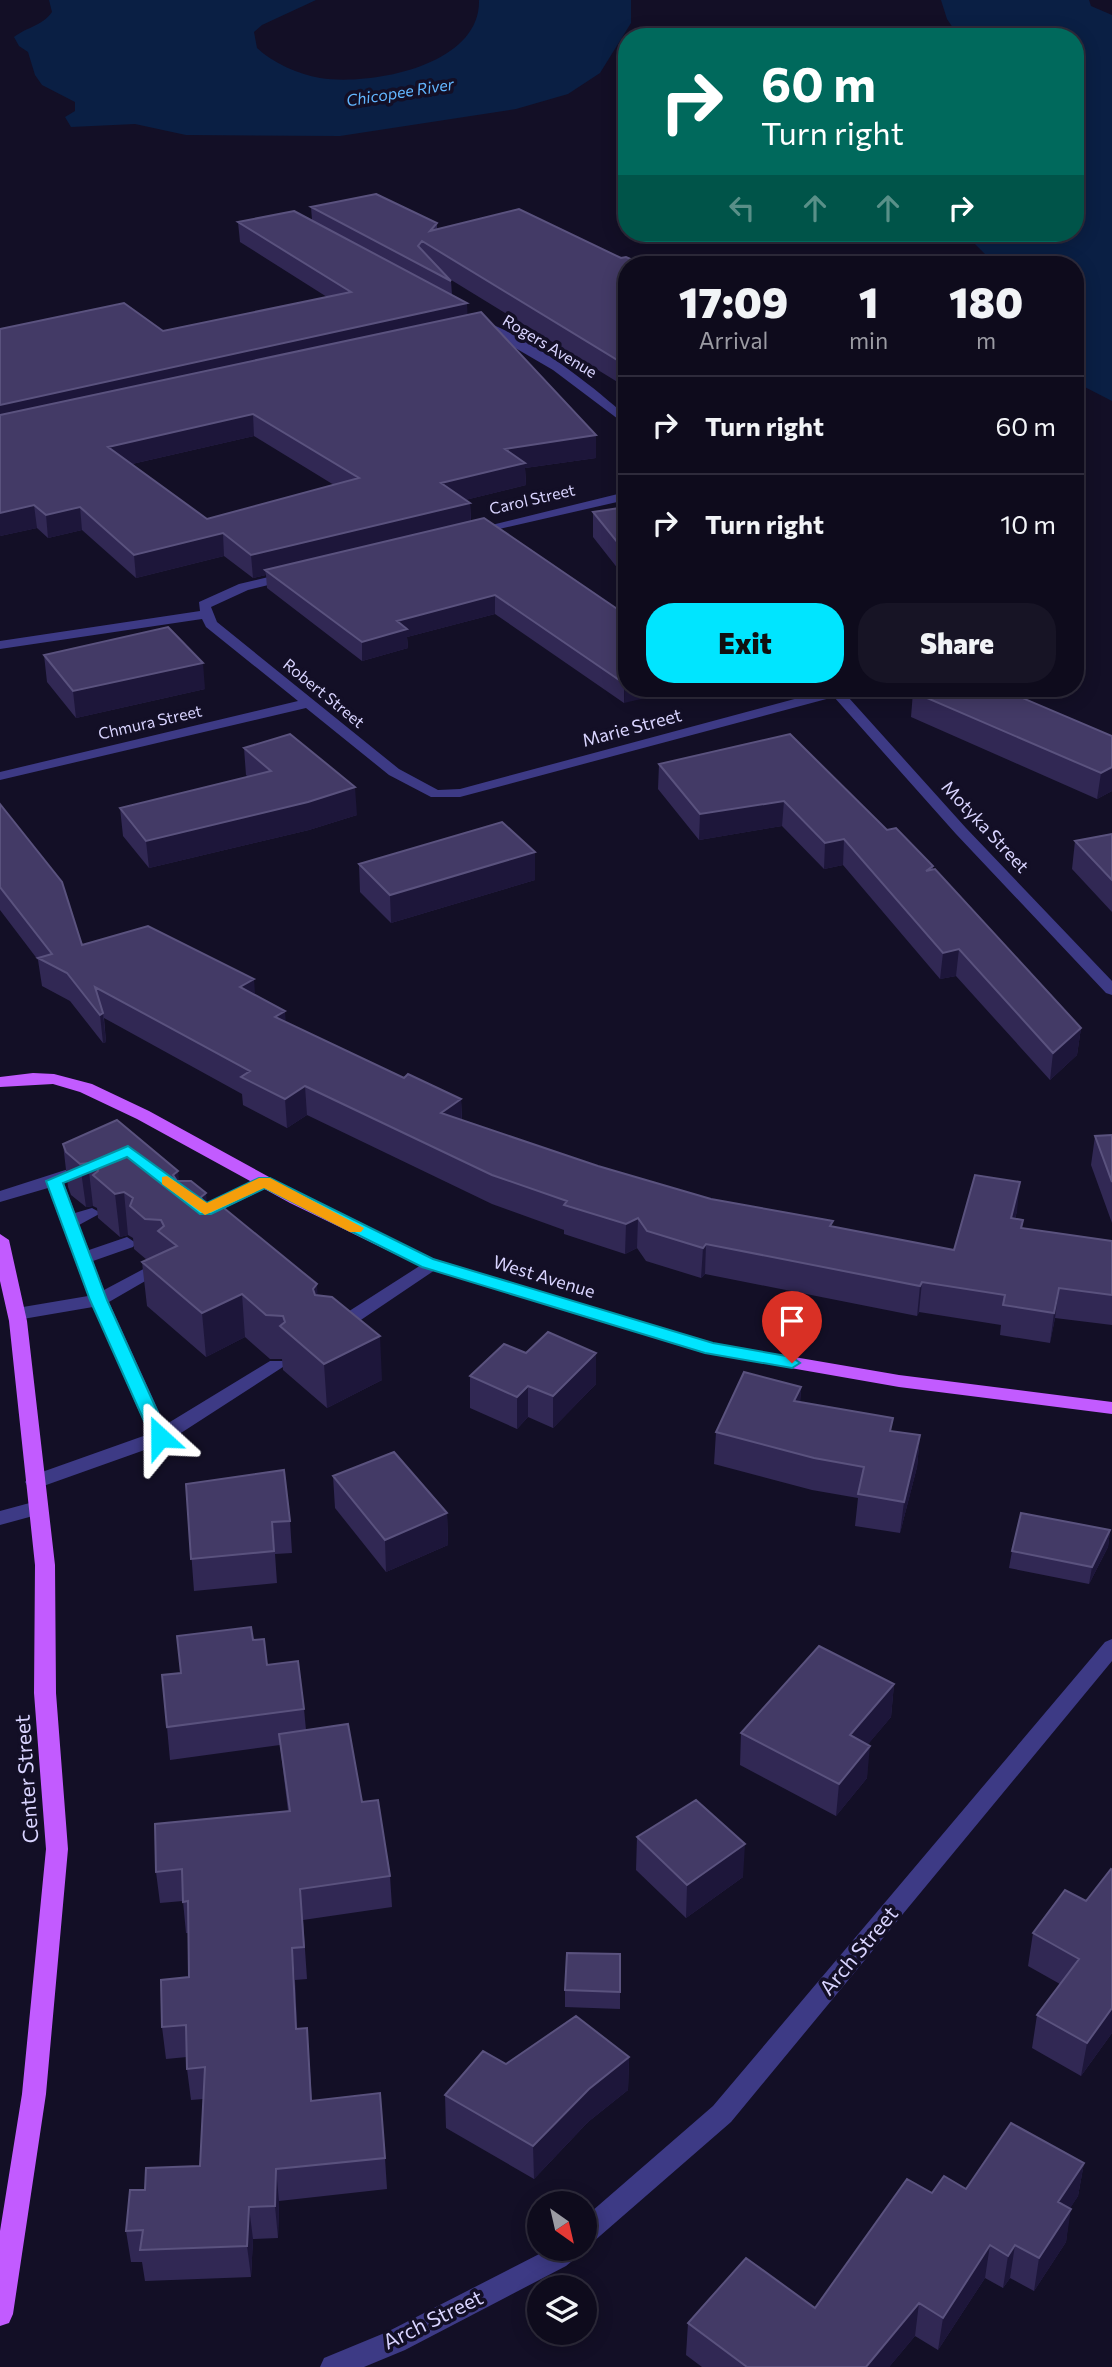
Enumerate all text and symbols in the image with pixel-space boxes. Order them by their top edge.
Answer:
text: 60 m [761,52,876,112]
icon: right [646,56,737,147]
water label: Chicopee River [345,74,456,109]
text: Turn right [761,112,904,152]
icon: left [723,189,761,227]
icon: ahead [796,189,834,227]
icon: ahead [869,189,907,227]
icon: right [942,189,980,227]
text: 17:09 [679,275,788,327]
text: 1 [859,275,878,327]
text: 180 [949,275,1023,327]
street label: Rogers Avenue [500,310,601,381]
text: Arrival [699,326,768,354]
text: min [849,326,888,354]
text: m [976,326,996,354]
icon: right [646,406,684,444]
text: Turn right [705,410,824,441]
text: 60 m [996,410,1056,441]
street label: Carol Street [487,479,577,518]
icon: right [646,504,684,542]
text: Turn right [705,508,824,539]
text: 10 m [1000,508,1056,539]
button: Exit [646,603,844,683]
button: Share [858,603,1056,683]
street label: Robert Street [280,654,369,731]
street label: Chmura Street [96,700,204,743]
street label: Marie Street [580,703,684,751]
street label: Motyka Street [937,776,1034,877]
street label: West Avenue [491,1250,598,1302]
pin [762,1291,822,1363]
icon: arrive [773,1302,811,1340]
position arrow [123,1400,197,1474]
street label: Center Street [9,1714,42,1844]
street label: Arch Street [813,1901,902,2000]
north arrow [527,2191,597,2261]
map controls [527,2191,597,2345]
button: layers [527,2275,597,2345]
street label: Arch Street [378,2284,486,2354]

